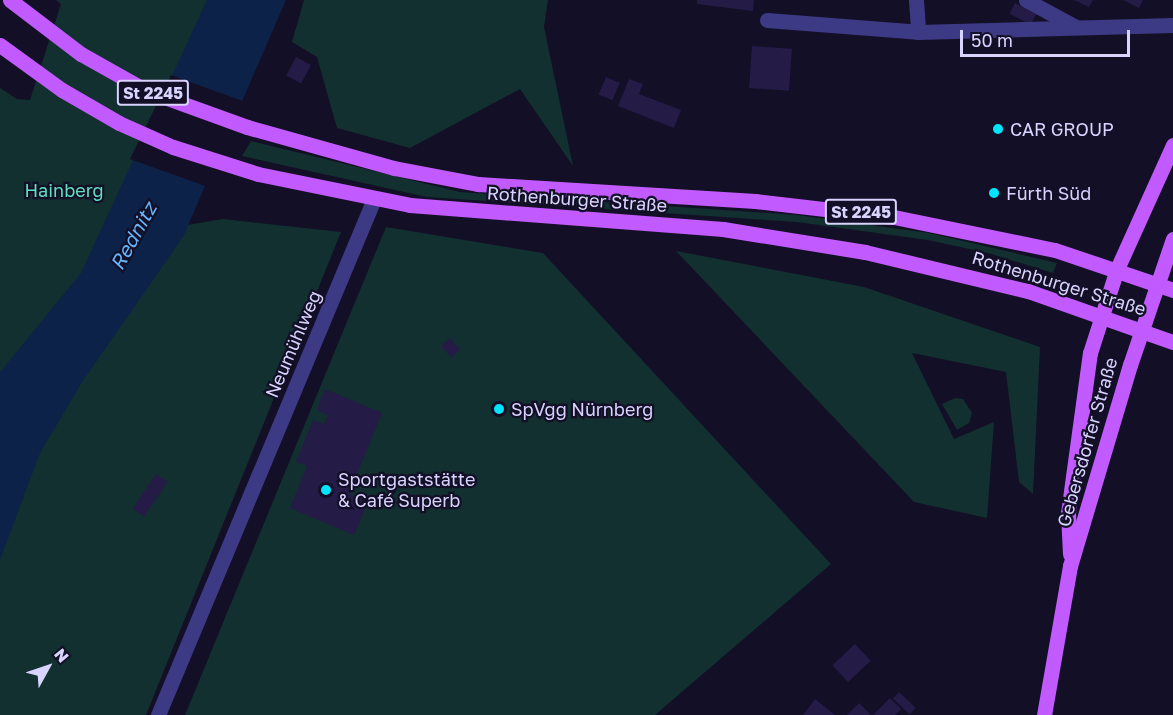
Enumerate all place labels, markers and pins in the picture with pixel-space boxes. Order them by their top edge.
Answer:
place label: CAR GROUP [1010,118,1114,140]
marker: CAR GROUP [991,122,1005,136]
place label: Fürth Süd [1006,182,1091,204]
marker: Fürth Süd [987,186,1001,200]
place label: SpVgg Nürnberg [511,398,653,420]
marker: SpVgg Nürnberg [492,402,506,416]
place label: Sportgaststätte & Café Superb [338,469,475,512]
marker: Sportgaststätte & Café Superb [319,483,333,497]

